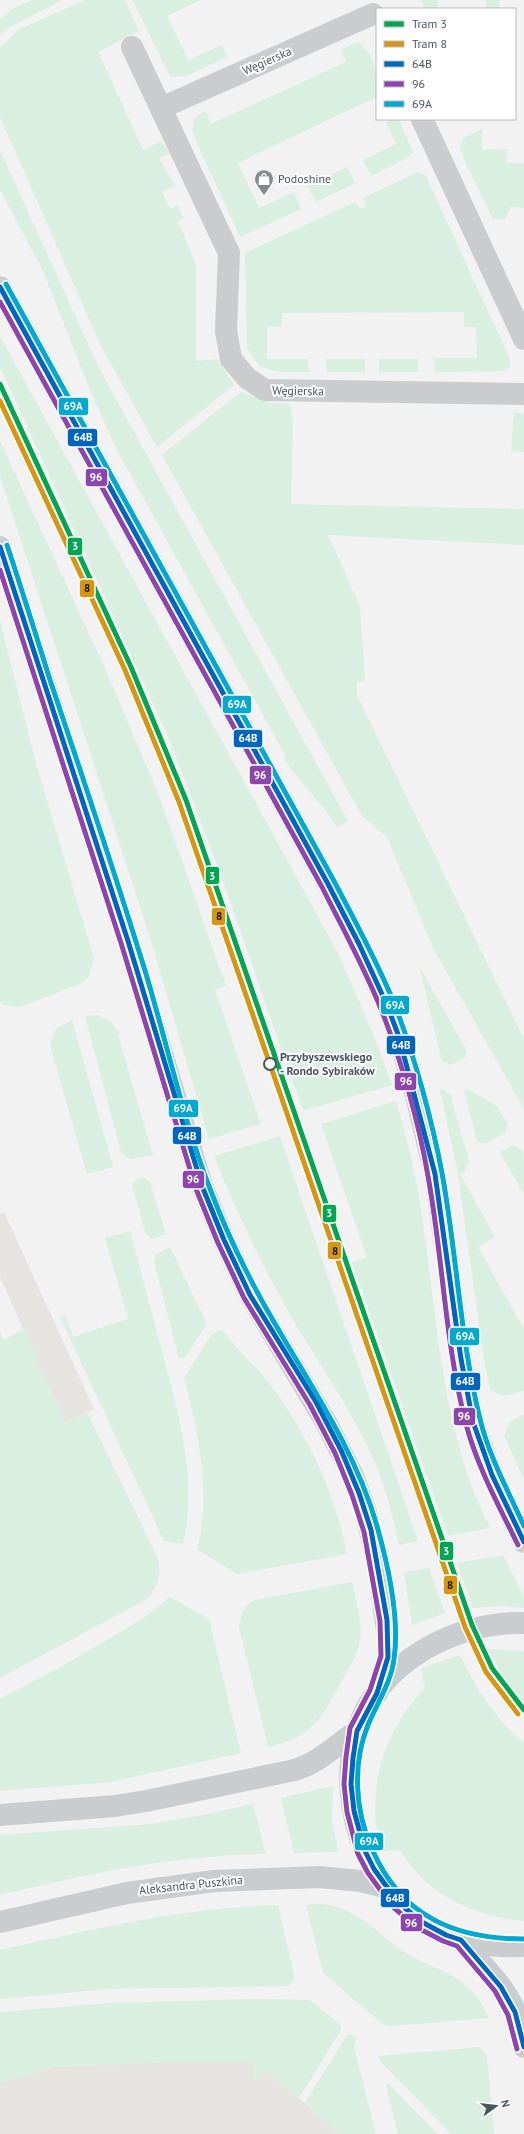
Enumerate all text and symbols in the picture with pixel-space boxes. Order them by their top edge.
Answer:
legend [376,8,516,120]
text: Tram 3 [412,16,447,31]
text: Tram 8 [412,36,447,51]
street label: Węgierska [240,43,294,78]
text: 64B [412,56,432,71]
text: 96 [412,76,425,91]
text: 69A [412,96,432,111]
shop icon: Podoshine [253,168,275,196]
place label: Podoshine [278,171,331,186]
street label: Węgierska [272,383,324,398]
line badge: 69A [58,397,89,416]
text: 69A [63,399,83,413]
line badge: 64B [67,428,98,447]
text: 64B [74,430,93,444]
line badge: 96 [85,468,108,487]
text: 96 [90,470,102,484]
line badge: 3 [67,537,83,556]
text: 3 [72,539,78,553]
line badge: 8 [79,579,95,598]
text: 8 [84,581,90,595]
line badge: 69A [222,695,252,714]
text: 69A [227,697,247,711]
line badge: 64B [233,729,263,748]
text: 64B [239,731,258,745]
line badge: 96 [249,765,272,785]
text: 96 [254,768,266,782]
line badge: 3 [205,866,220,885]
text: 3 [209,869,215,883]
line badge: 8 [211,907,226,926]
text: 8 [216,909,222,923]
line badge: 69A [380,995,410,1015]
text: 69A [385,998,405,1012]
line badge: 64B [386,1035,416,1055]
text: 64B [392,1038,411,1052]
place label: Przybyszewskiego - Rondo Sybiraków [280,1049,375,1078]
marker: Przybyszewskiego - Rondo Sybiraków [263,1057,277,1071]
line badge: 96 [394,1072,417,1091]
text: 96 [400,1074,412,1088]
line badge: 69A [168,1099,199,1118]
text: 69A [173,1101,193,1115]
line badge: 64B [172,1126,202,1145]
text: 64B [178,1129,197,1143]
line badge: 96 [182,1170,205,1189]
text: 96 [187,1172,199,1186]
line badge: 3 [322,1204,337,1223]
text: 3 [326,1206,332,1220]
line badge: 8 [327,1241,342,1260]
text: 8 [332,1244,338,1258]
line badge: 69A [449,1327,480,1346]
text: 69A [455,1329,475,1343]
line badge: 64B [450,1372,481,1391]
text: 64B [456,1374,475,1388]
line badge: 96 [453,1407,476,1426]
text: 96 [458,1409,470,1423]
line badge: 3 [439,1541,454,1561]
text: 3 [443,1544,449,1558]
line badge: 8 [443,1575,458,1595]
text: 8 [447,1578,453,1592]
line badge: 69A [354,1832,384,1851]
text: 69A [359,1834,379,1848]
street label: Aleksandra Puszkina [138,1872,244,1897]
line badge: 64B [380,1888,410,1908]
text: 64B [386,1891,405,1905]
line badge: 96 [400,1913,423,1932]
text: 96 [405,1916,417,1930]
north arrow [476,2086,516,2126]
text: N [498,2098,513,2109]

